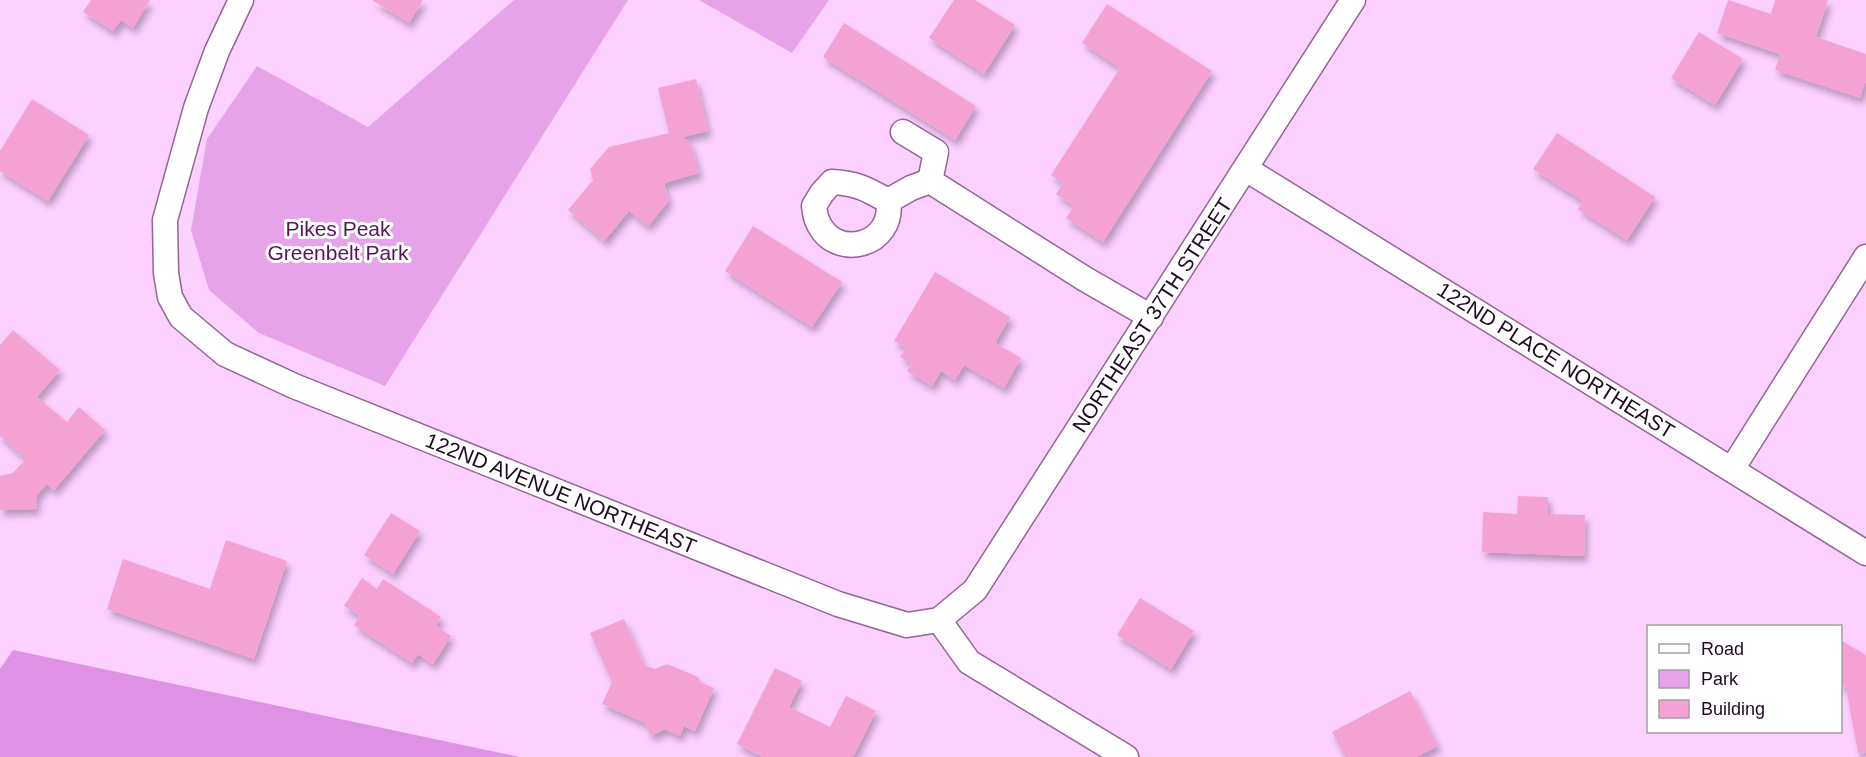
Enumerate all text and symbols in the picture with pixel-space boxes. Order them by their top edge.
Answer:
street label: NORTHEAST 37TH STREET [1068,193,1237,436]
park label: Pikes Peak Greenbelt Park [267,217,409,264]
street label: 122ND PLACE NORTHEAST [1433,277,1679,443]
street label: 122ND AVENUE NORTHEAST [422,428,700,558]
legend [1647,625,1842,733]
text: Road [1701,639,1744,659]
text: Park [1701,669,1739,689]
text: Building [1701,699,1765,719]

